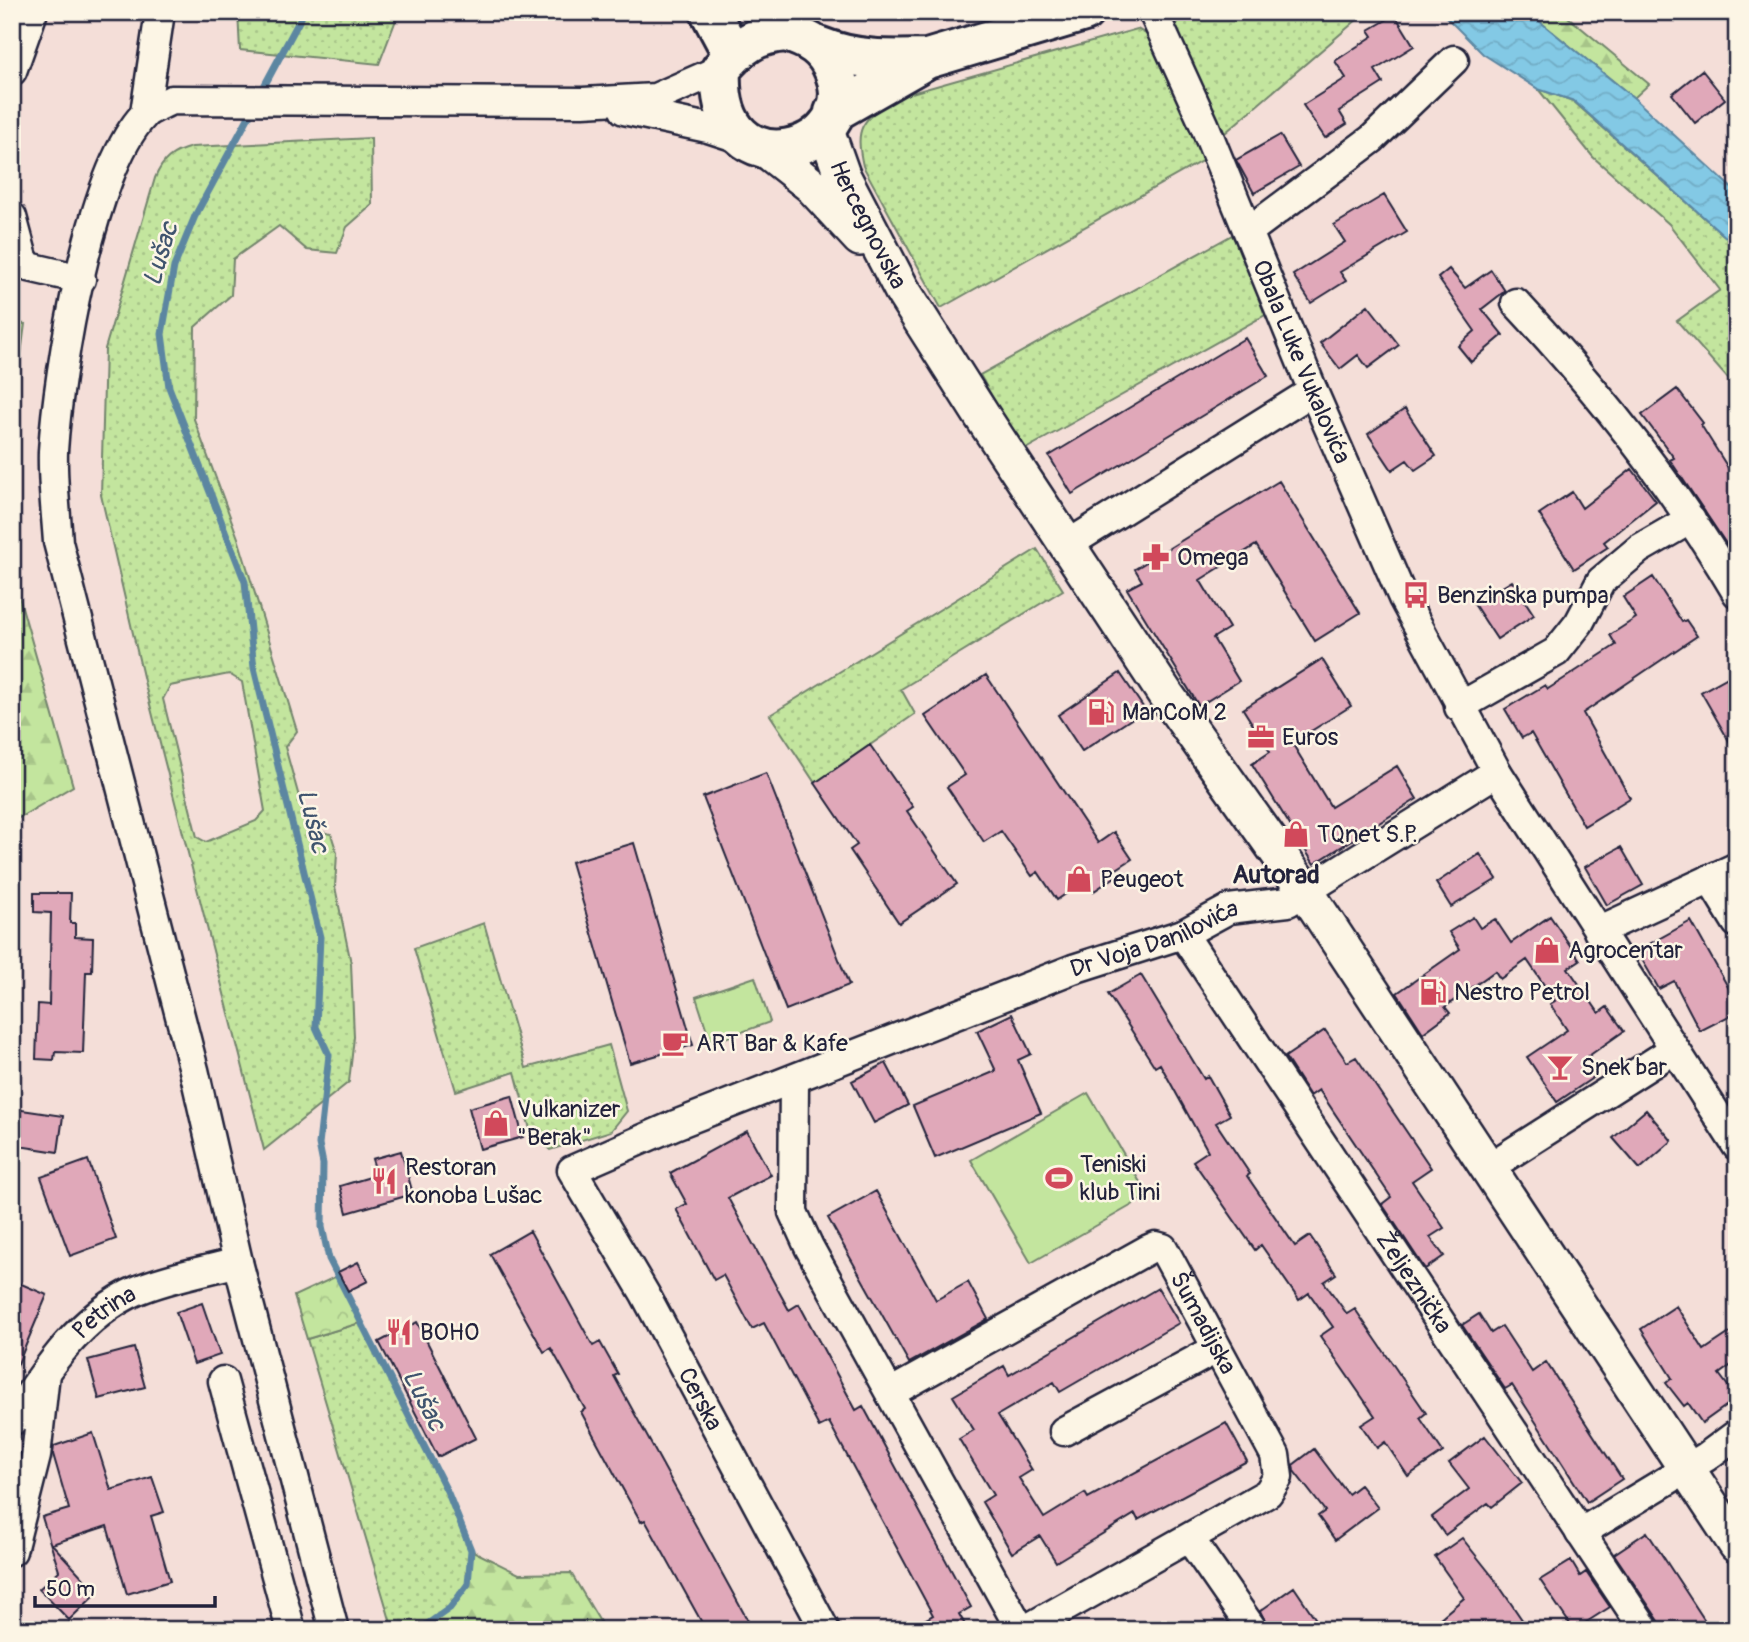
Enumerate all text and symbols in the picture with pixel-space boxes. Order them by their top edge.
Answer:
street label: Hercegnovska [824,157,913,294]
water label: Lušac [136,217,186,290]
street label: Obala Luke Vukalovića [1246,255,1357,468]
pharmacy icon: Omega [1141,542,1171,572]
place label: Omega [1177,543,1249,572]
bus stop icon: Benzinska pumpa [1401,580,1431,610]
place label: Benzinska pumpa [1437,581,1609,610]
fuel station icon: ManCoM 2 [1086,697,1116,727]
place label: ManCoM 2 [1122,698,1227,727]
office icon: Euros [1246,722,1276,752]
place label: Euros [1282,723,1339,752]
water label: Lušac [290,786,337,858]
shop icon: TQnet S.P. [1281,819,1311,849]
place label: TQnet S.P. [1317,820,1418,849]
district label: Autorad [1232,859,1320,891]
shop icon: Peugeot [1064,864,1094,894]
place label: Peugeot [1100,865,1184,894]
street label: Dr Voja Danilovića [1066,894,1239,984]
shop icon: Agrocentar [1532,935,1562,965]
place label: Agrocentar [1568,936,1683,965]
fuel station icon: Nestro Petrol [1418,977,1448,1007]
place label: Nestro Petrol [1454,978,1590,1007]
cafe icon: ART Bar & Кafe [660,1028,690,1058]
place label: ART Bar & Кafe [696,1029,848,1058]
bar icon: Snek bar [1545,1052,1575,1082]
place label: Snek bar [1581,1053,1668,1082]
place label: Vulkanizer "Berak" [517,1095,621,1152]
shop icon: Vulkanizer "Berak" [481,1108,511,1138]
place label: Teniski klub Tini [1080,1150,1160,1207]
place label: Restoran konoba Lušac [405,1153,542,1210]
sports icon: Teniski klub Tini [1044,1163,1074,1193]
restaurant icon: Restoran konoba Lušac [369,1166,399,1196]
street label: Željeznička [1370,1226,1458,1339]
street label: Šumadijska [1164,1266,1243,1379]
street label: Petrina [66,1279,140,1345]
restaurant icon: BOHO [384,1317,414,1347]
place label: BOHO [420,1318,479,1347]
street label: Cerska [671,1363,729,1435]
water label: Lušac [395,1364,454,1438]
scale bar [35,1565,215,1609]
text: 50 m [46,1576,95,1603]

